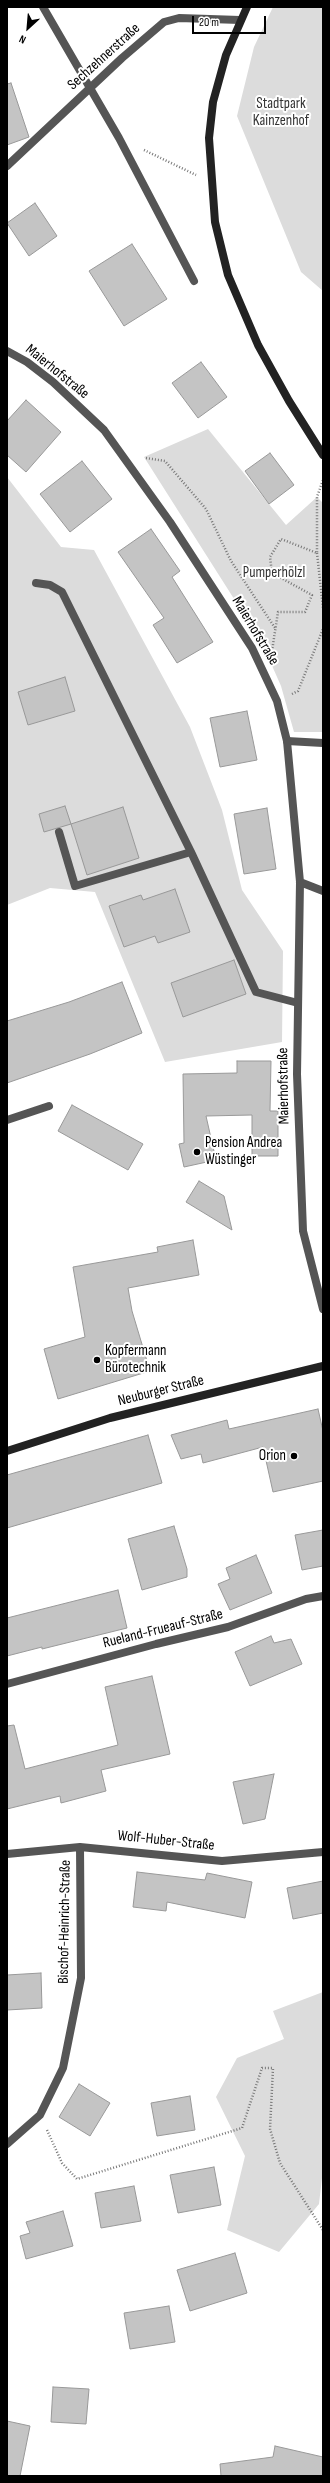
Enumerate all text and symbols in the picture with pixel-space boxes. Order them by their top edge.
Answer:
north arrow [8,8,48,48]
scale bar [194,8,268,34]
text: 20 m [199,15,219,30]
street label: Sechzehnerstraße [64,20,144,94]
text: N [17,32,28,46]
park label: Stadtpark Kainzenhof [253,95,309,130]
street label: Maierhofstraße [21,341,93,403]
park label: Pumperhölzl [243,564,305,582]
street label: Maierhofstraße [227,593,283,669]
street label: Maierhofstraße [274,1047,294,1125]
place label: Pension Andrea Wüstinger [205,1134,282,1169]
marker: Pension Andrea Wüstinger [192,1147,202,1157]
place label: Kopfermann Bürotechnik [105,1342,166,1377]
marker: Kopfermann Bürotechnik [92,1355,102,1365]
street label: Neuburger Straße [116,1372,206,1410]
place label: Orion [259,1447,286,1465]
marker: Orion [289,1451,299,1461]
street label: Rueland-Frueauf-Straße [101,1605,225,1653]
street label: Wolf-Huber-Straße [117,1827,215,1855]
street label: Bischof-Heinrich-Straße [55,1860,75,1984]

